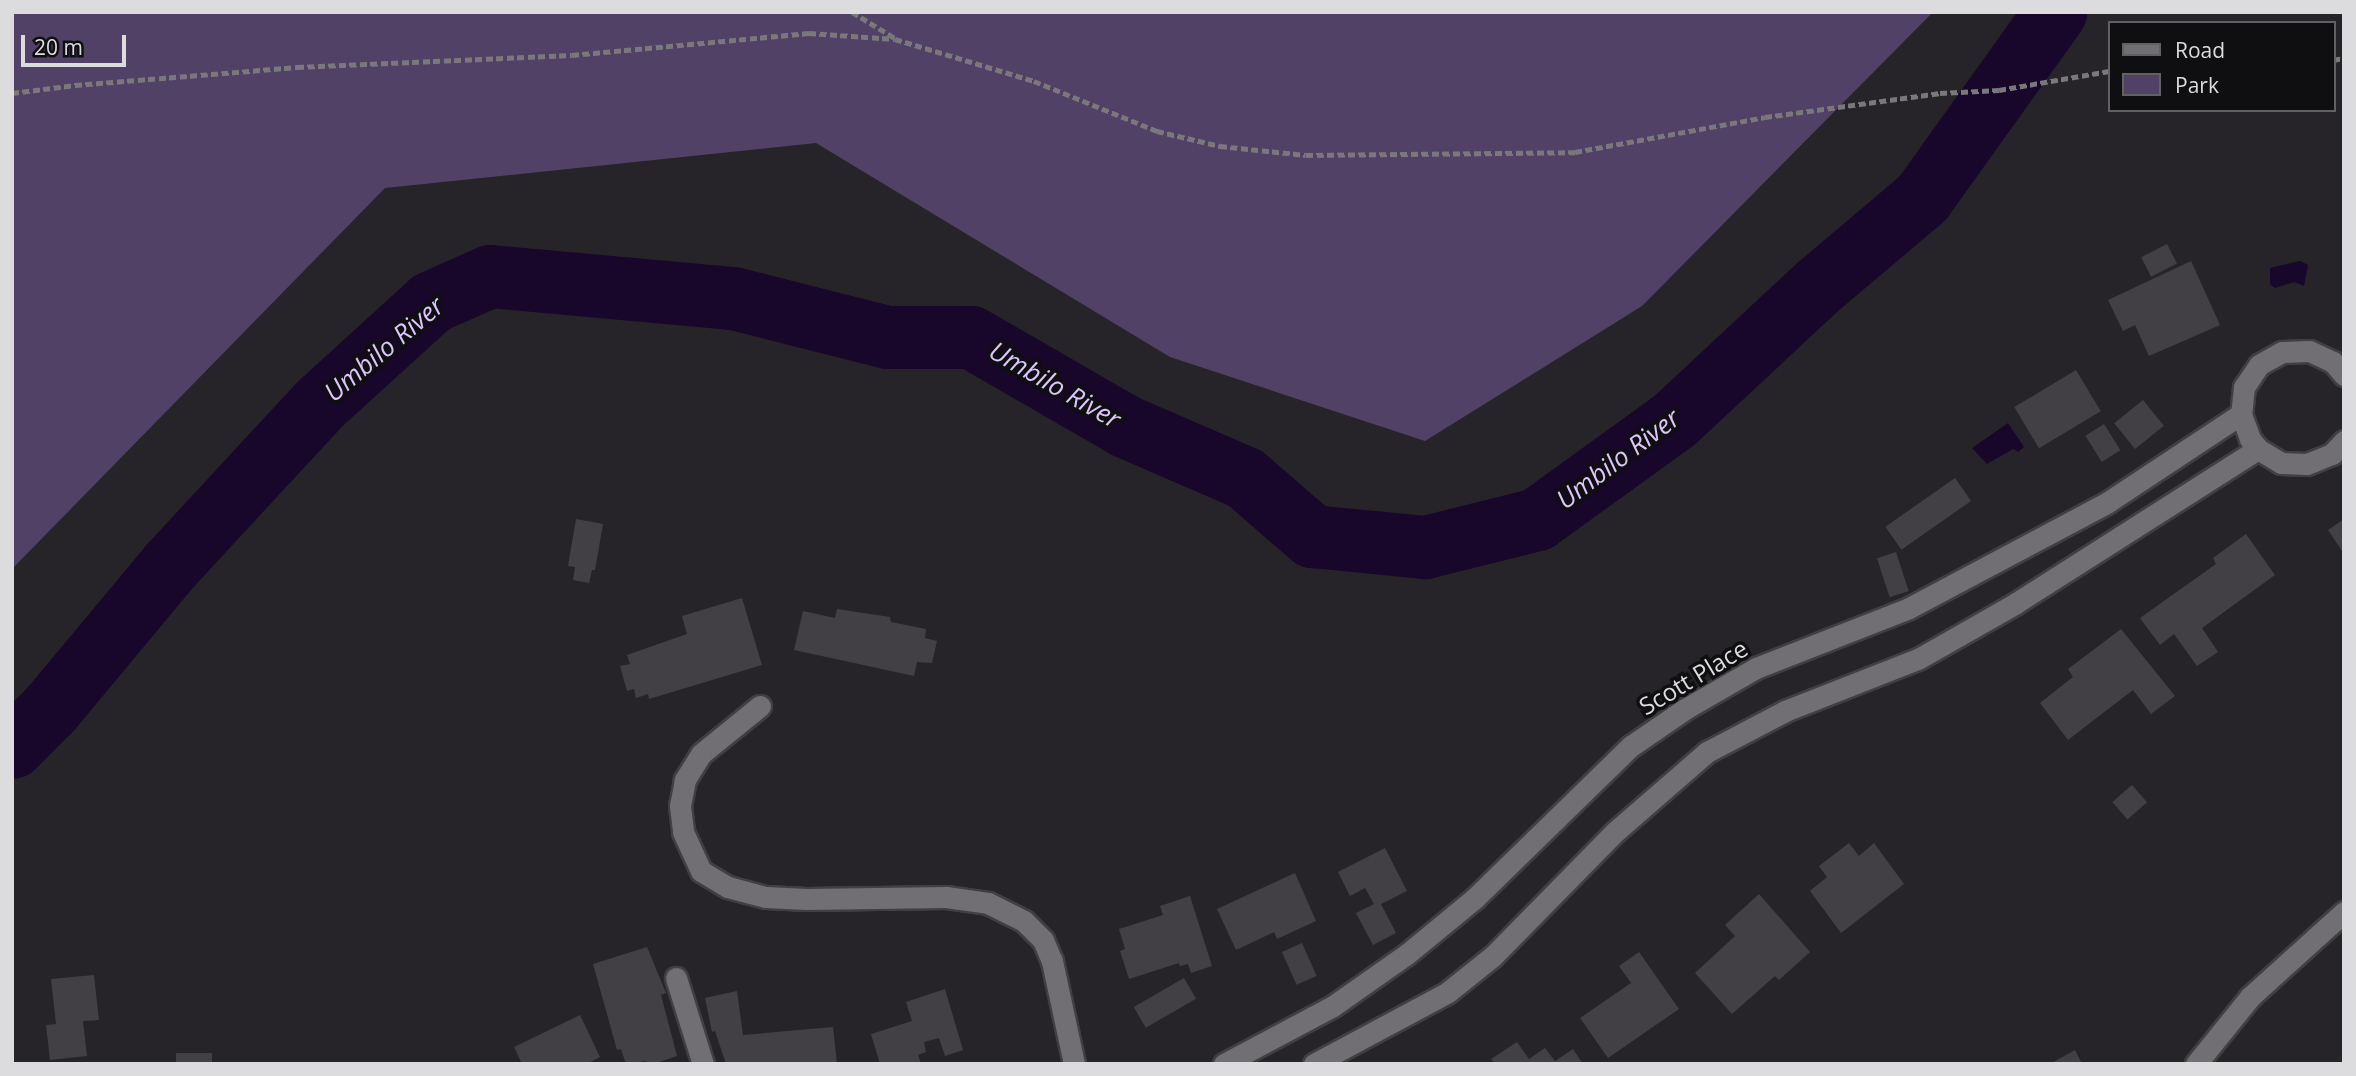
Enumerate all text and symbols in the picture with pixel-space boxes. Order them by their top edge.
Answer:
scale bar [24,21,130,65]
legend [2108,21,2335,112]
text: 20 m [34,33,83,61]
text: Road [2175,36,2225,64]
text: Park [2175,71,2219,99]
water label: Umbilo River [318,290,450,408]
water label: Umbilo River [984,335,1126,435]
water label: Umbilo River [1550,402,1686,516]
street label: Scott Place [1634,633,1752,721]

